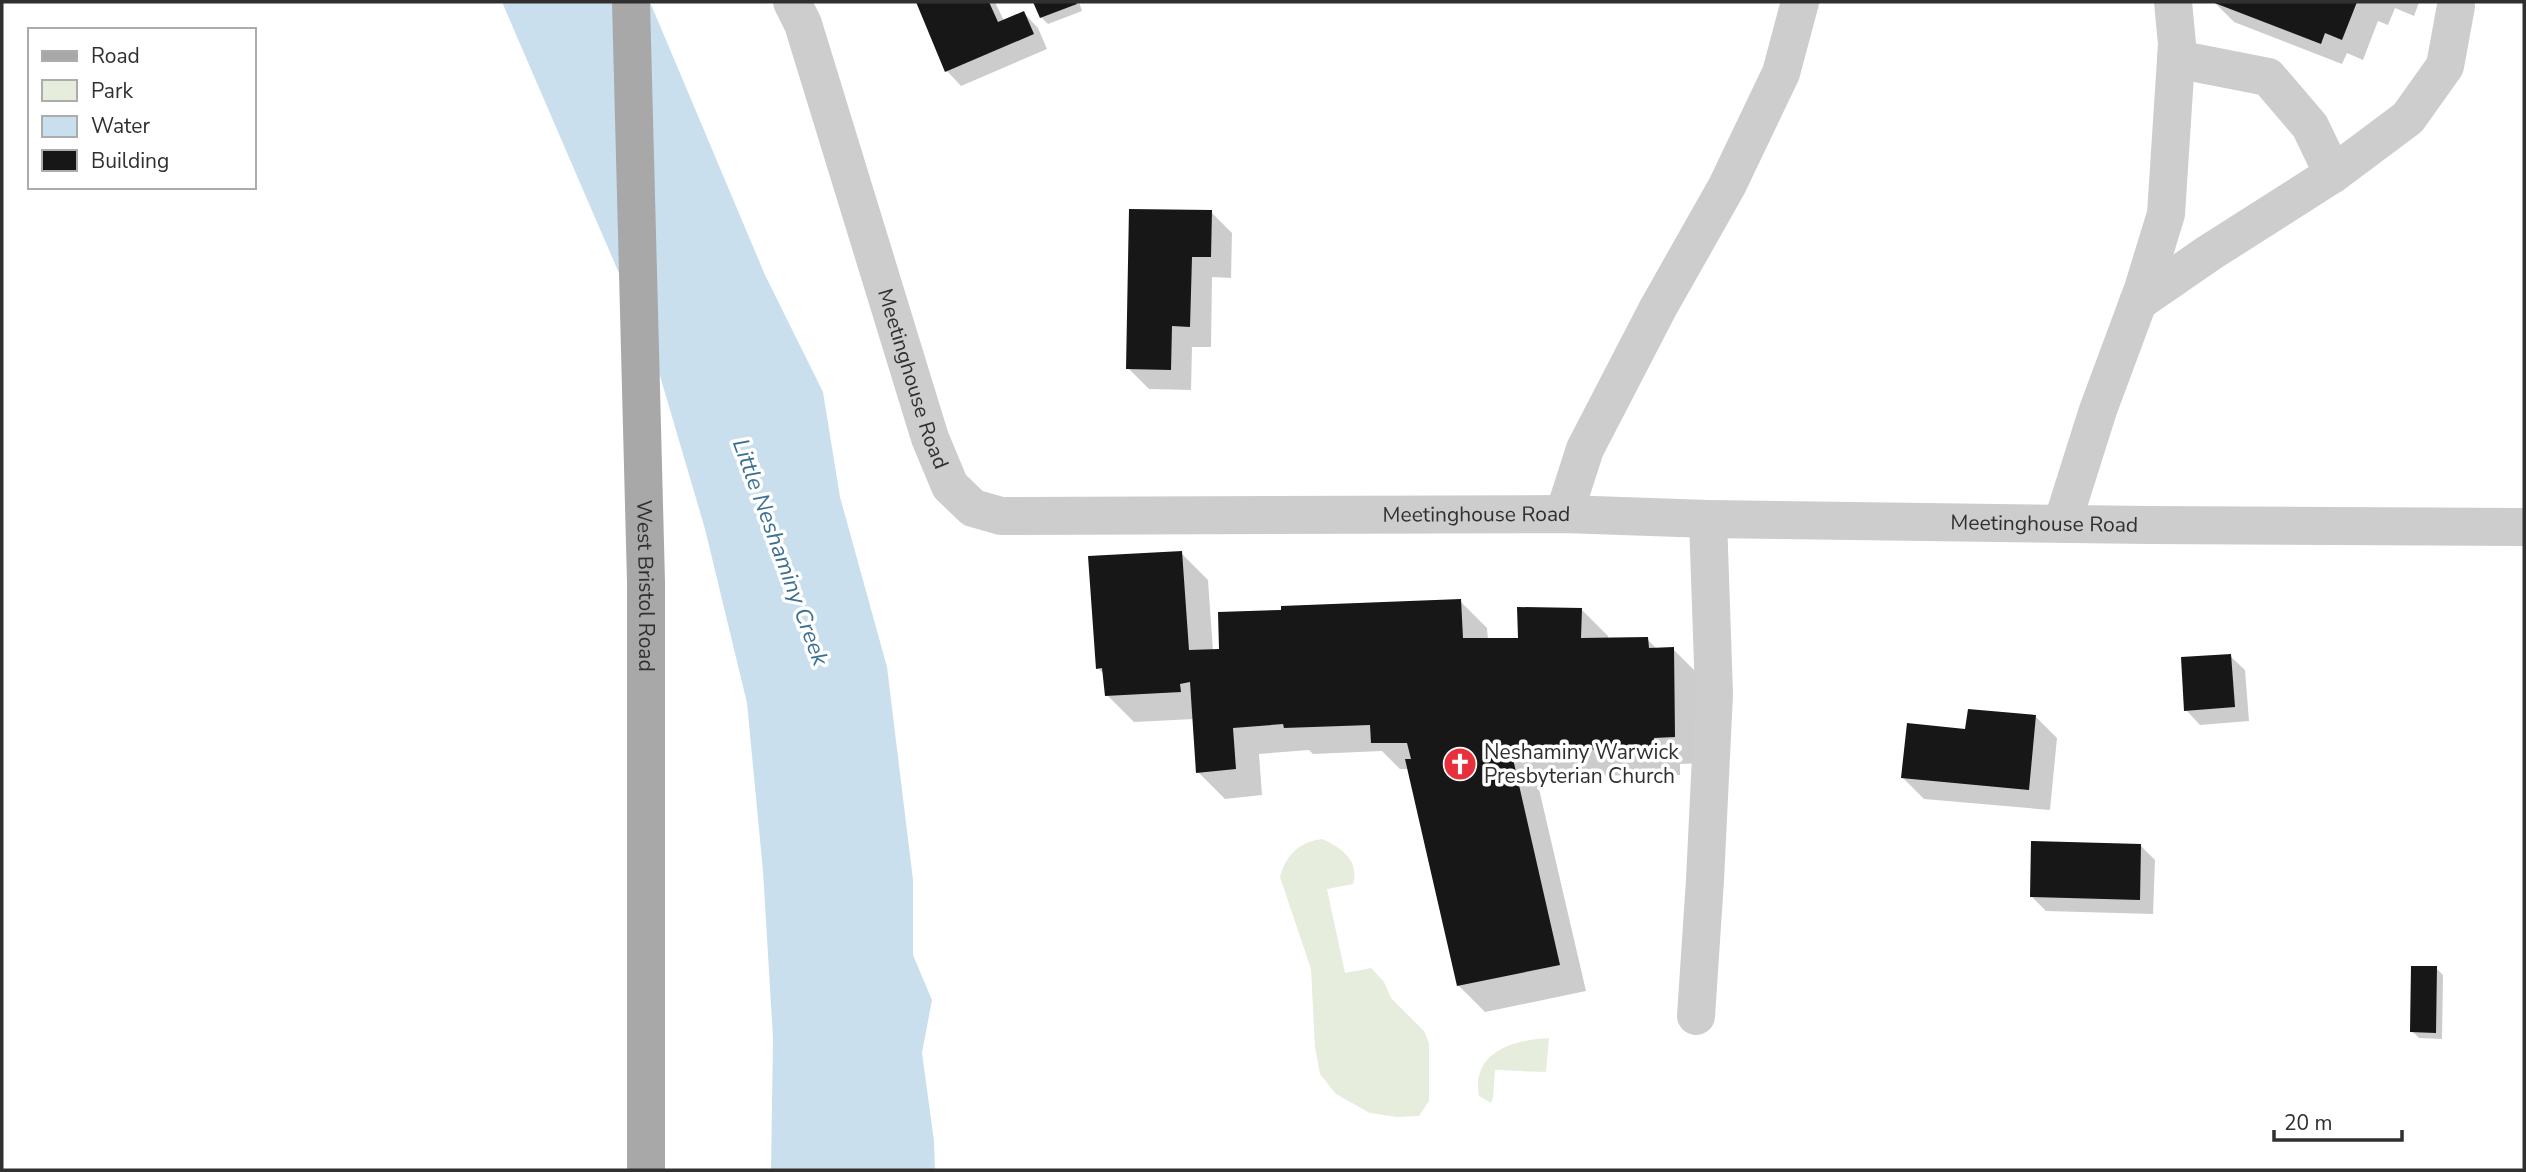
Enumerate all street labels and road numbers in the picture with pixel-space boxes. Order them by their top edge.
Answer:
street label: Meetinghouse Road [871,285,955,473]
street label: West Bristol Road [630,500,660,672]
street label: Meetinghouse Road [1382,500,1571,529]
street label: Meetinghouse Road [1950,508,2138,539]

